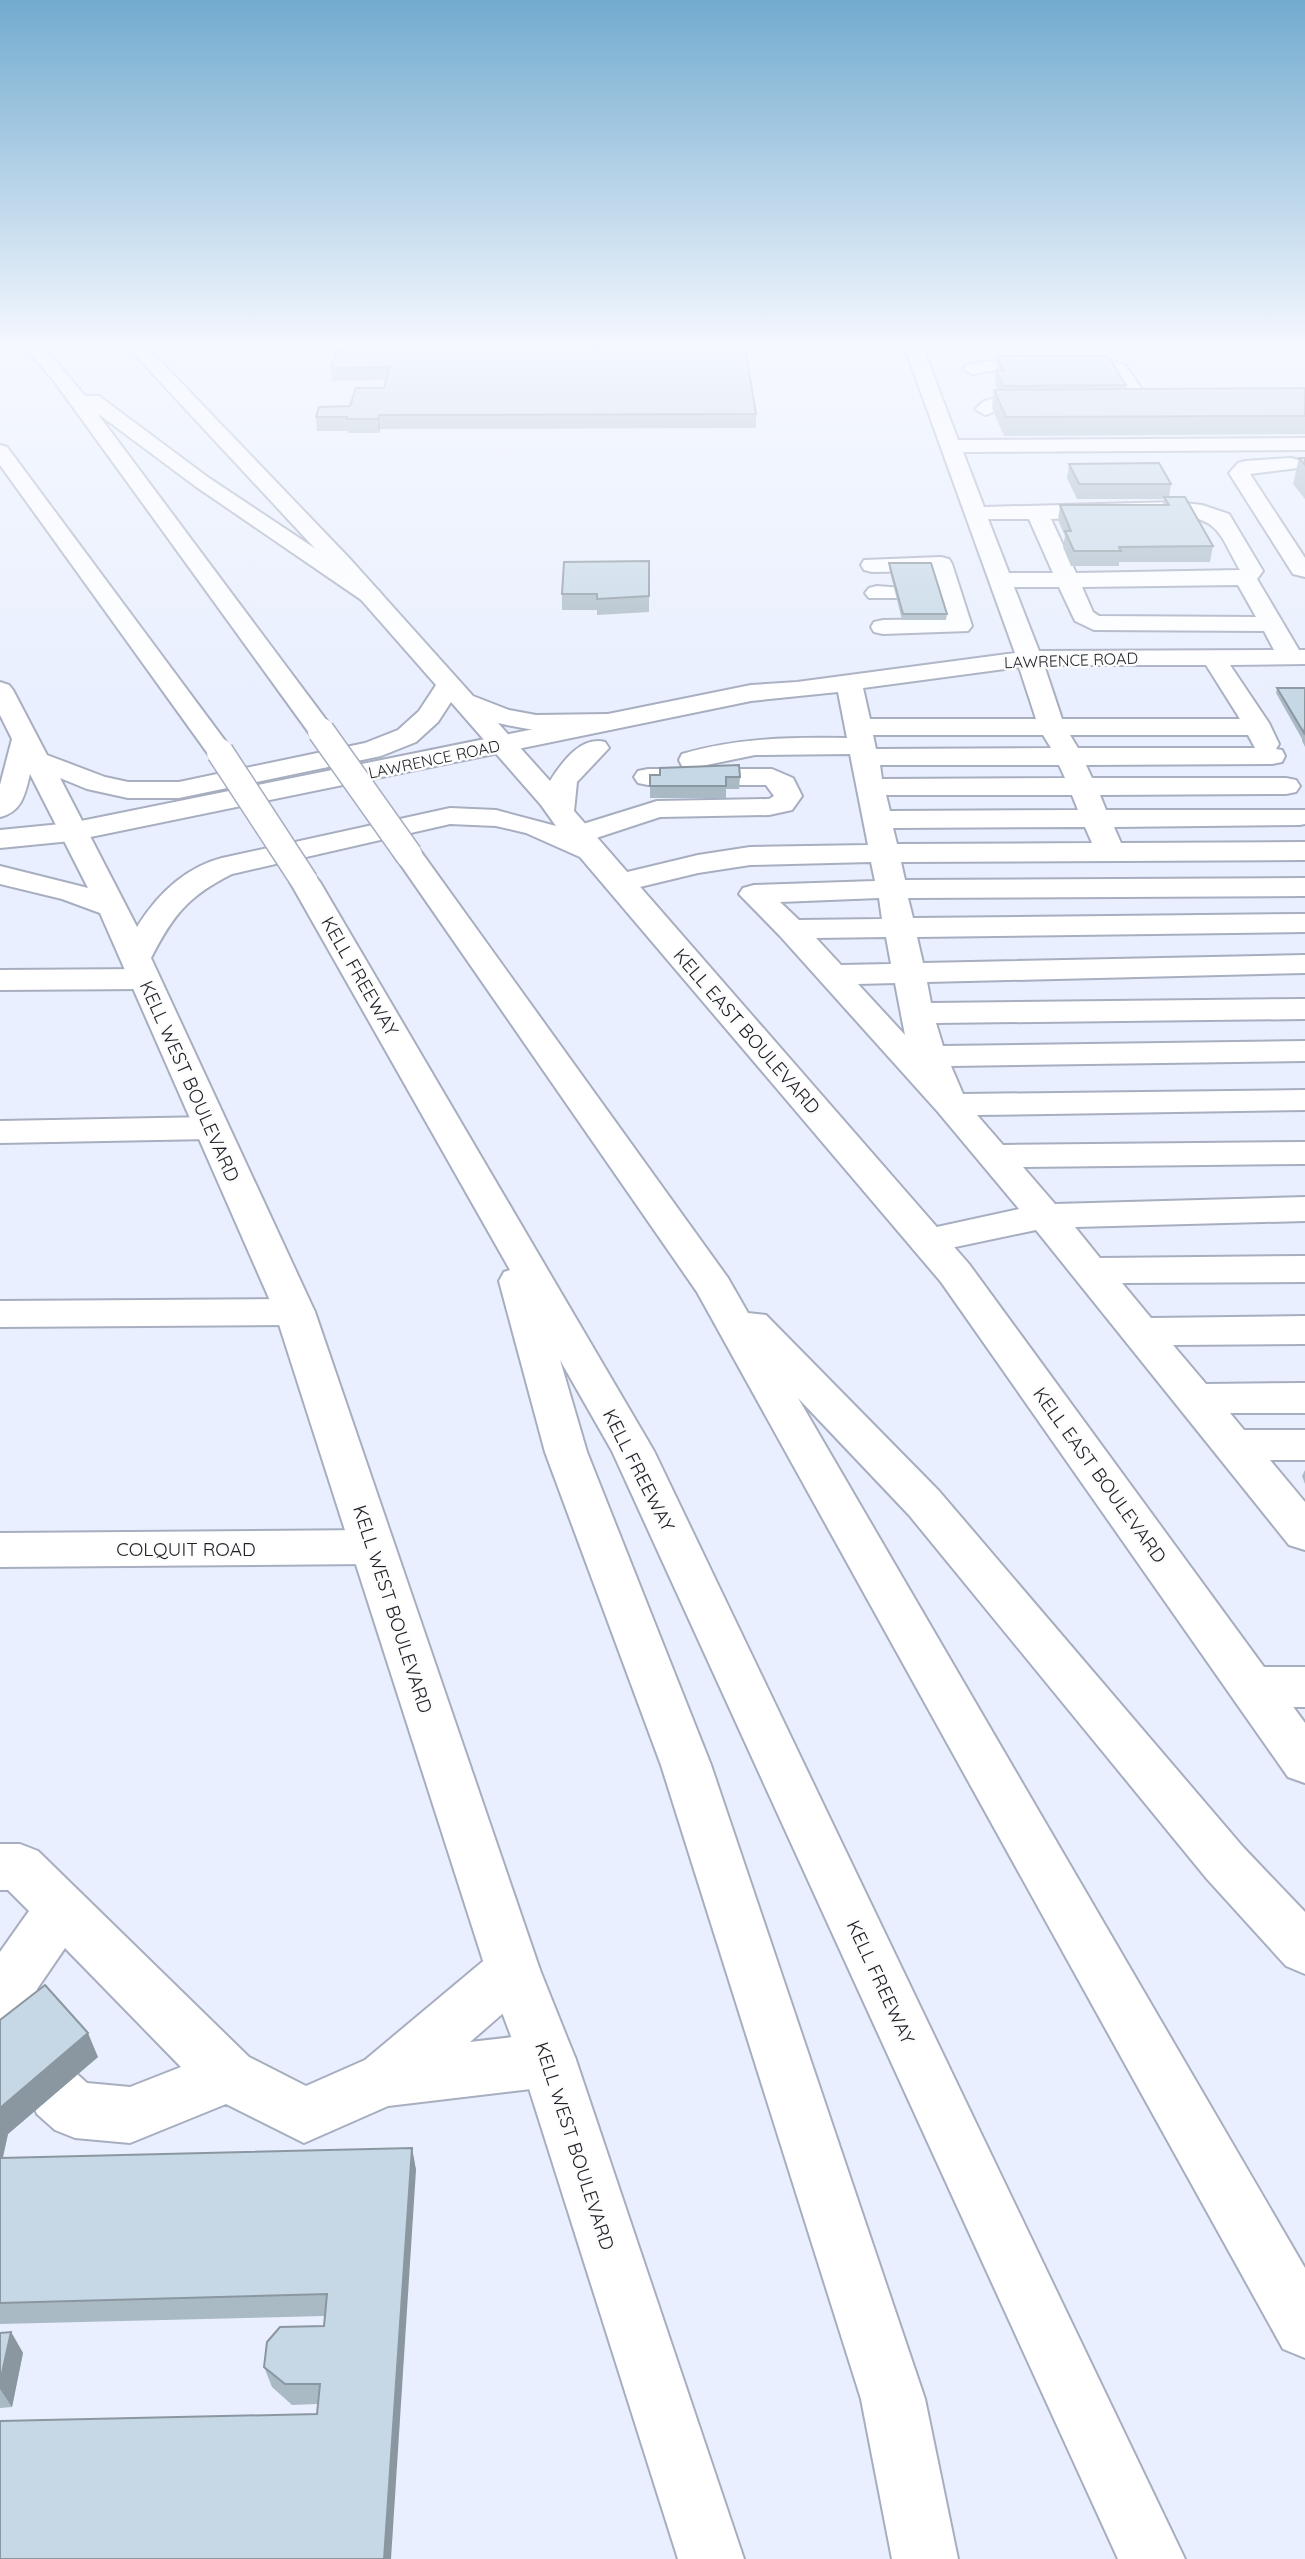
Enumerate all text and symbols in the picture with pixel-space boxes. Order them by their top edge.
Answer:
street label: LAWRENCE ROAD [1004,648,1138,672]
street label: LAWRENCE ROAD [366,735,502,783]
street label: KELL FREEWAY [316,912,404,1040]
street label: KELL EAST BOULEVARD [669,943,825,1119]
street label: KELL WEST BOULEVARD [135,977,245,1185]
street label: KELL EAST BOULEVARD [1028,1382,1172,1568]
street label: KELL FREEWAY [598,1405,680,1536]
street label: KELL WEST BOULEVARD [348,1502,438,1716]
street label: COLQUIT ROAD [116,1537,256,1561]
street label: KELL FREEWAY [842,1916,920,2048]
street label: KELL WEST BOULEVARD [530,2039,620,2253]

